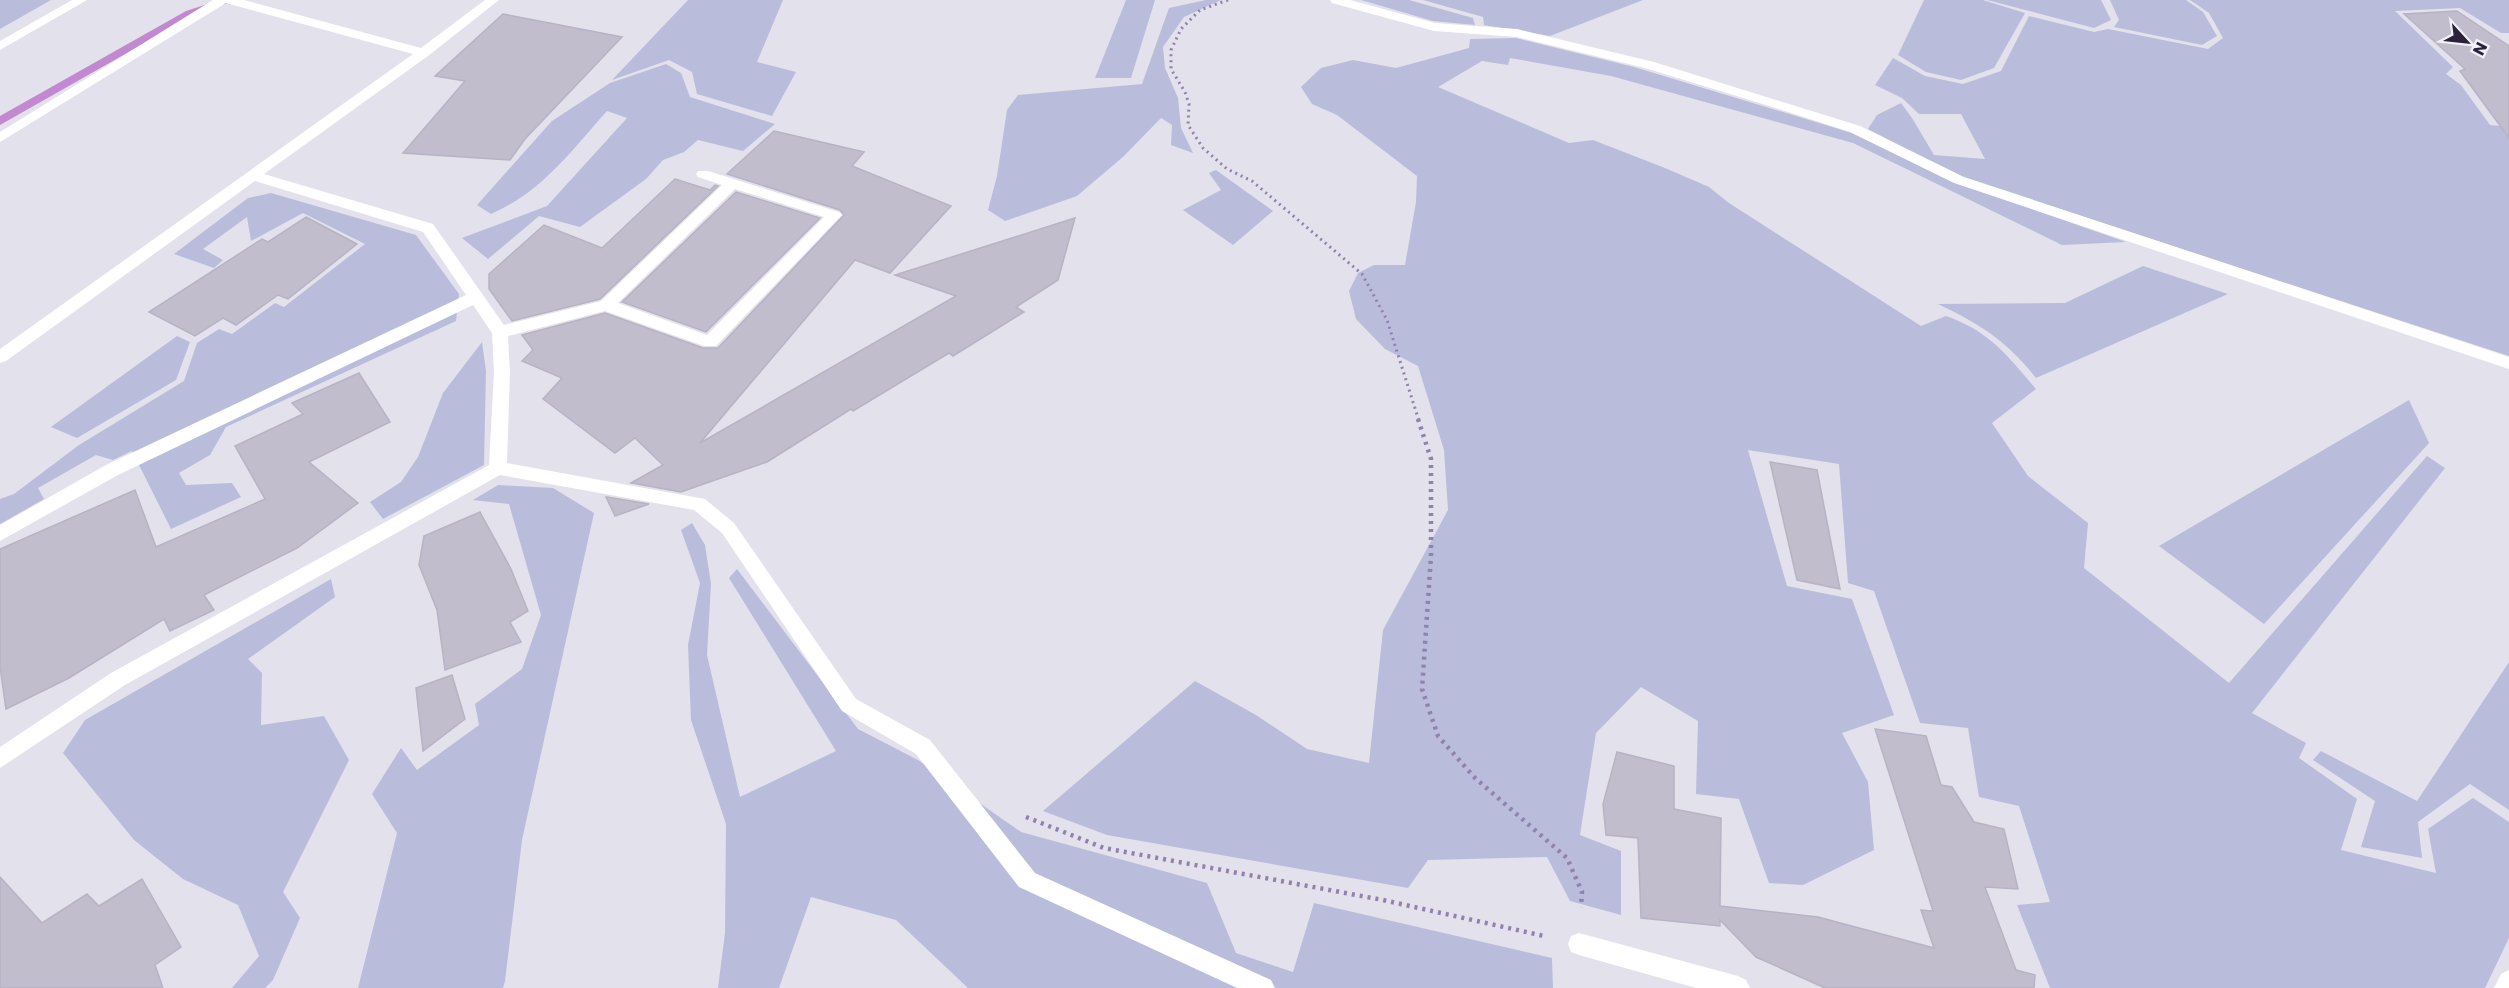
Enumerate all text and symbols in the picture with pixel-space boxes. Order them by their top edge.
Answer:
north arrow [2437,12,2497,72]
text: N [2467,38,2493,59]

